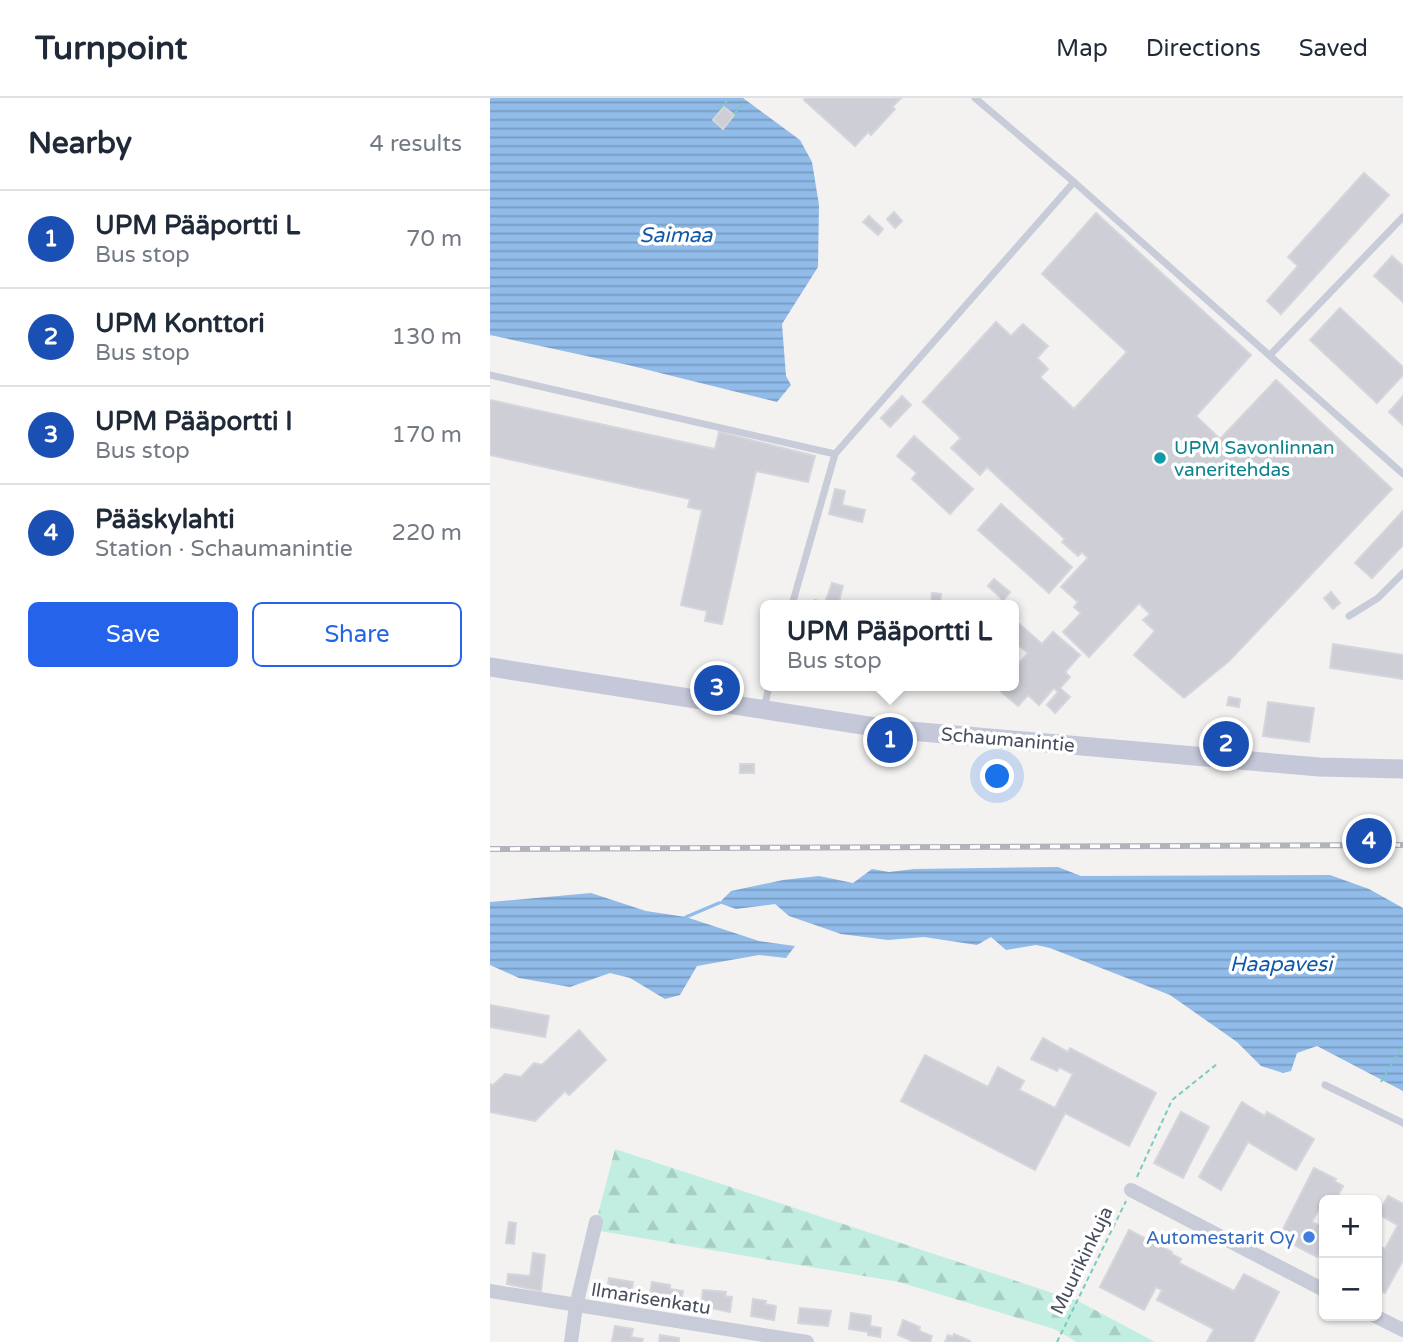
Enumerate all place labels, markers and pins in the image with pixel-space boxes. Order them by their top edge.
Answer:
place label: UPM Savonlinnan vaneritehdas [1174,437,1335,481]
marker: UPM Savonlinnan vaneritehdas [1152,450,1168,466]
pin: 3 [694,662,740,714]
pin: 1 [867,714,913,766]
pin: 2 [1203,718,1249,770]
pin: 4 [1346,815,1392,867]
place label: Automestarit Oy [1146,1227,1295,1249]
marker: Automestarit Oy [1301,1229,1317,1245]

